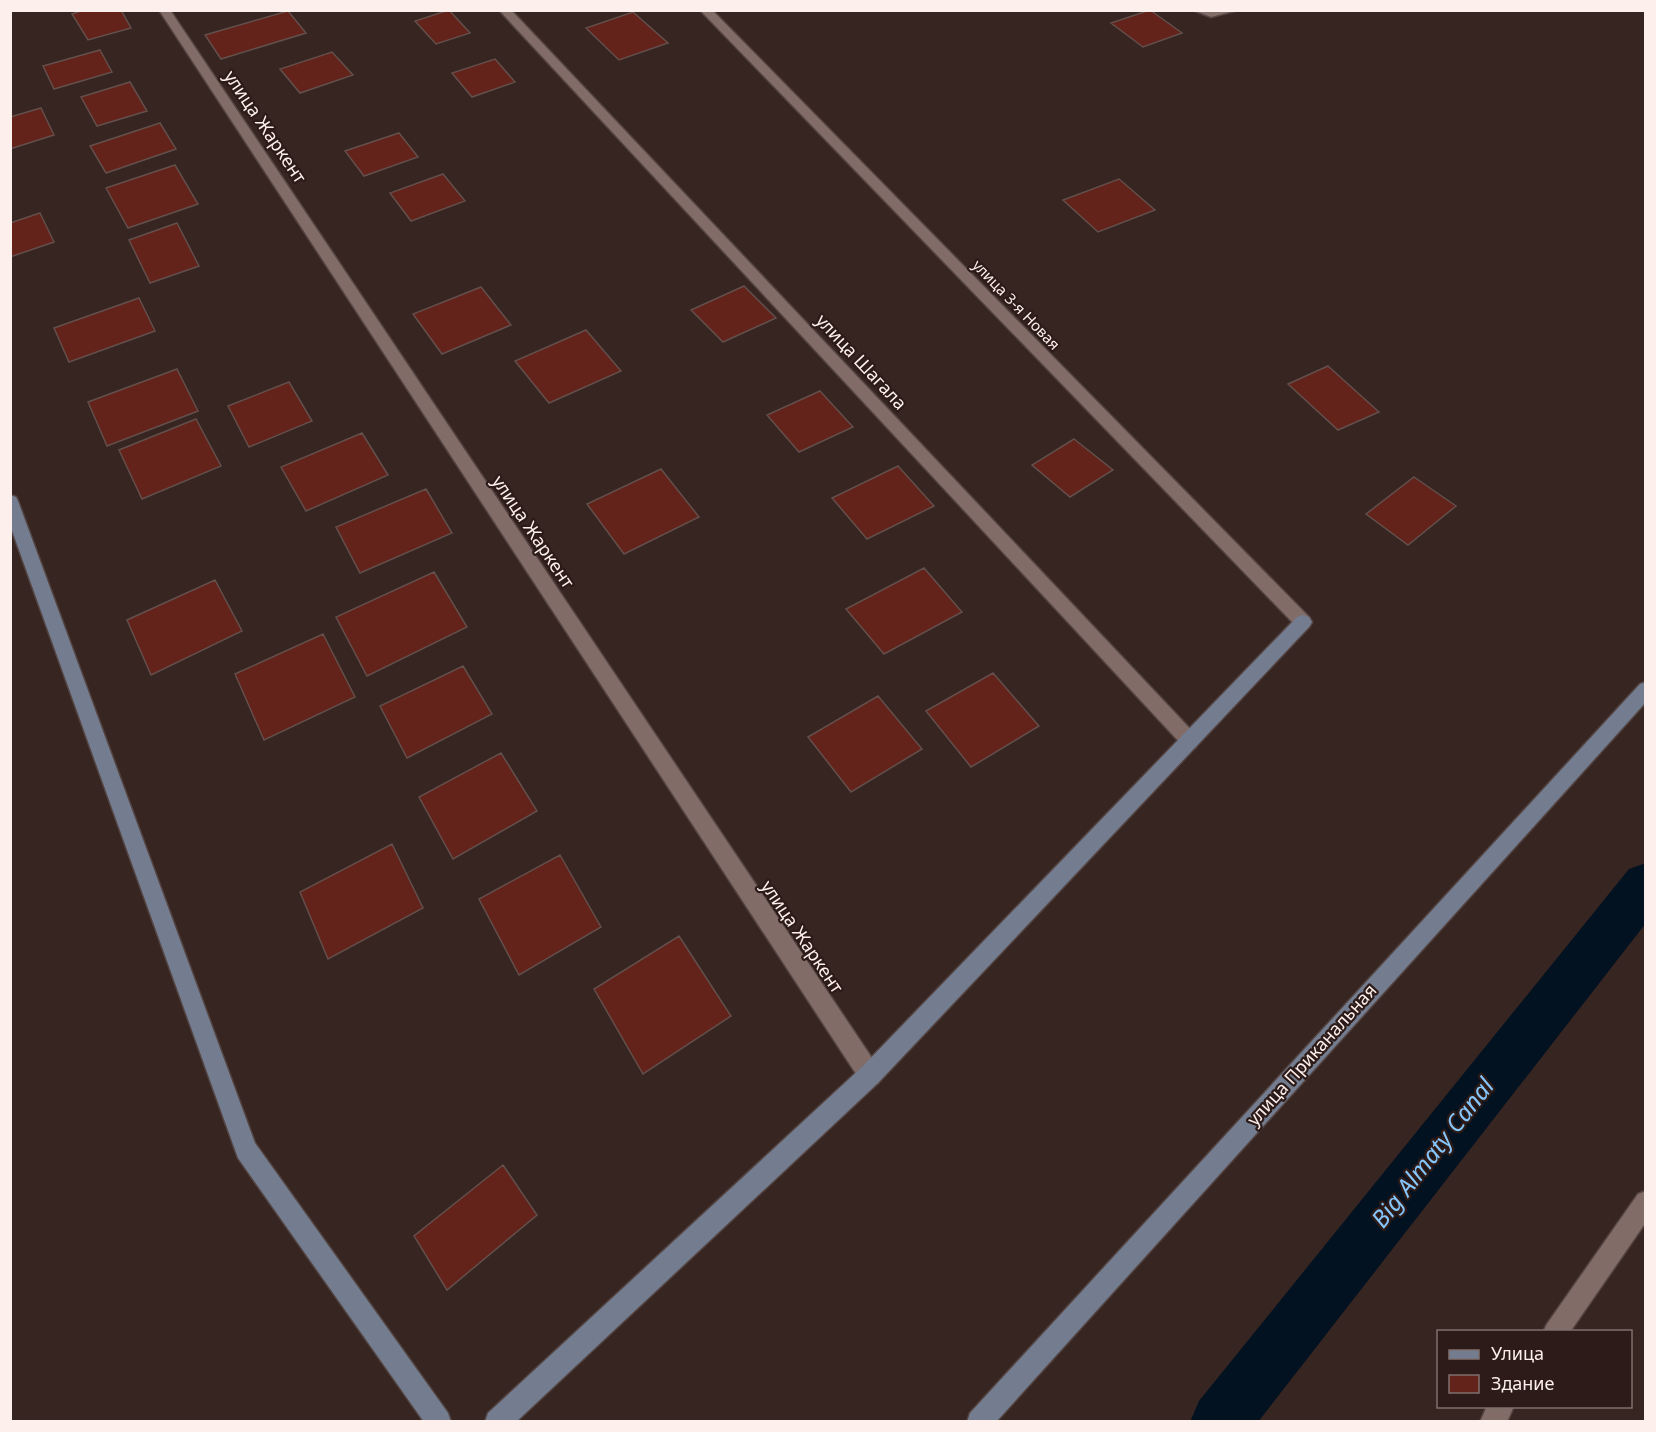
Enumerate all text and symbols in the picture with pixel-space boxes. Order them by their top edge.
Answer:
street label: улица Жаркент [219,65,313,188]
street label: улица 3-я Новая [969,255,1065,354]
street label: улица Шагала [811,308,912,414]
street label: улица Жаркент [487,470,581,593]
street label: улица Жаркент [756,875,850,998]
street label: улица Приканальная [1241,978,1381,1130]
water label: Big Almaty Canal [1363,1070,1501,1234]
legend [1437,1330,1632,1408]
text: Улица [1491,1341,1544,1365]
text: Здание [1491,1371,1555,1395]

